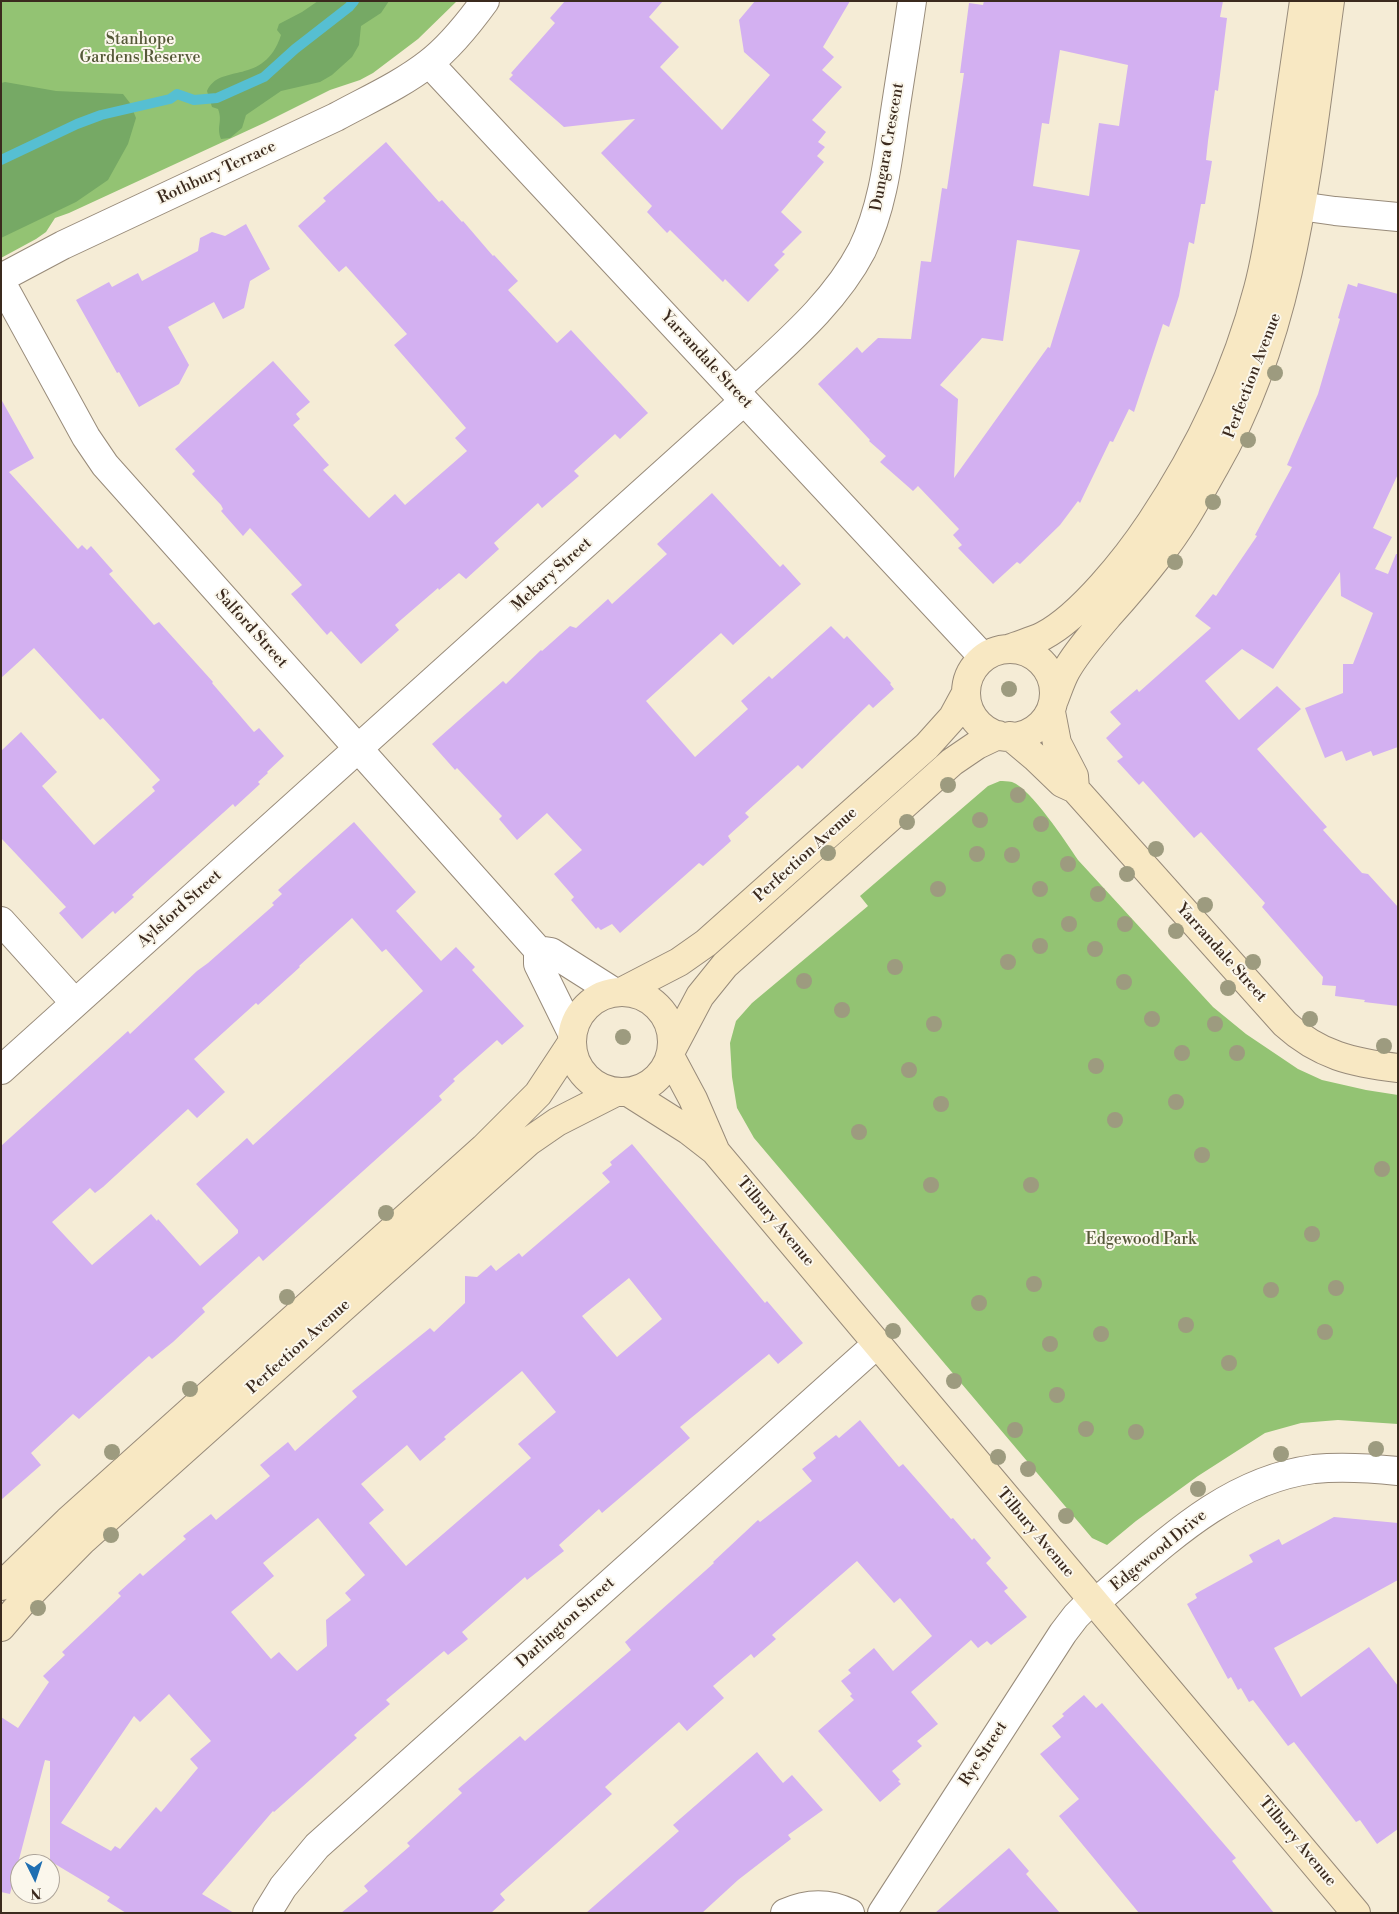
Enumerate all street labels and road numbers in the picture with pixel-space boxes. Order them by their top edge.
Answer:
street label: Dungara Crescent [867,81,909,213]
street label: Rothbury Terrace [155,137,279,209]
street label: Yarrandale Street [656,307,756,413]
street label: Perfection Avenue [1220,311,1286,441]
street label: Mekary Street [508,534,596,616]
street label: Salford Street [211,586,291,672]
street label: Perfection Avenue [750,804,862,906]
street label: Aylsford Street [134,866,226,952]
street label: Yarrandale Street [1172,900,1270,1006]
street label: Tilbury Avenue [732,1173,818,1271]
street label: Perfection Avenue [243,1296,355,1398]
street label: Tilbury Avenue [992,1484,1078,1582]
street label: Edgewood Drive [1107,1506,1211,1596]
street label: Darlington Street [513,1574,619,1672]
street label: Rye Street [956,1718,1012,1790]
street label: Tilbury Avenue [1254,1793,1340,1891]

